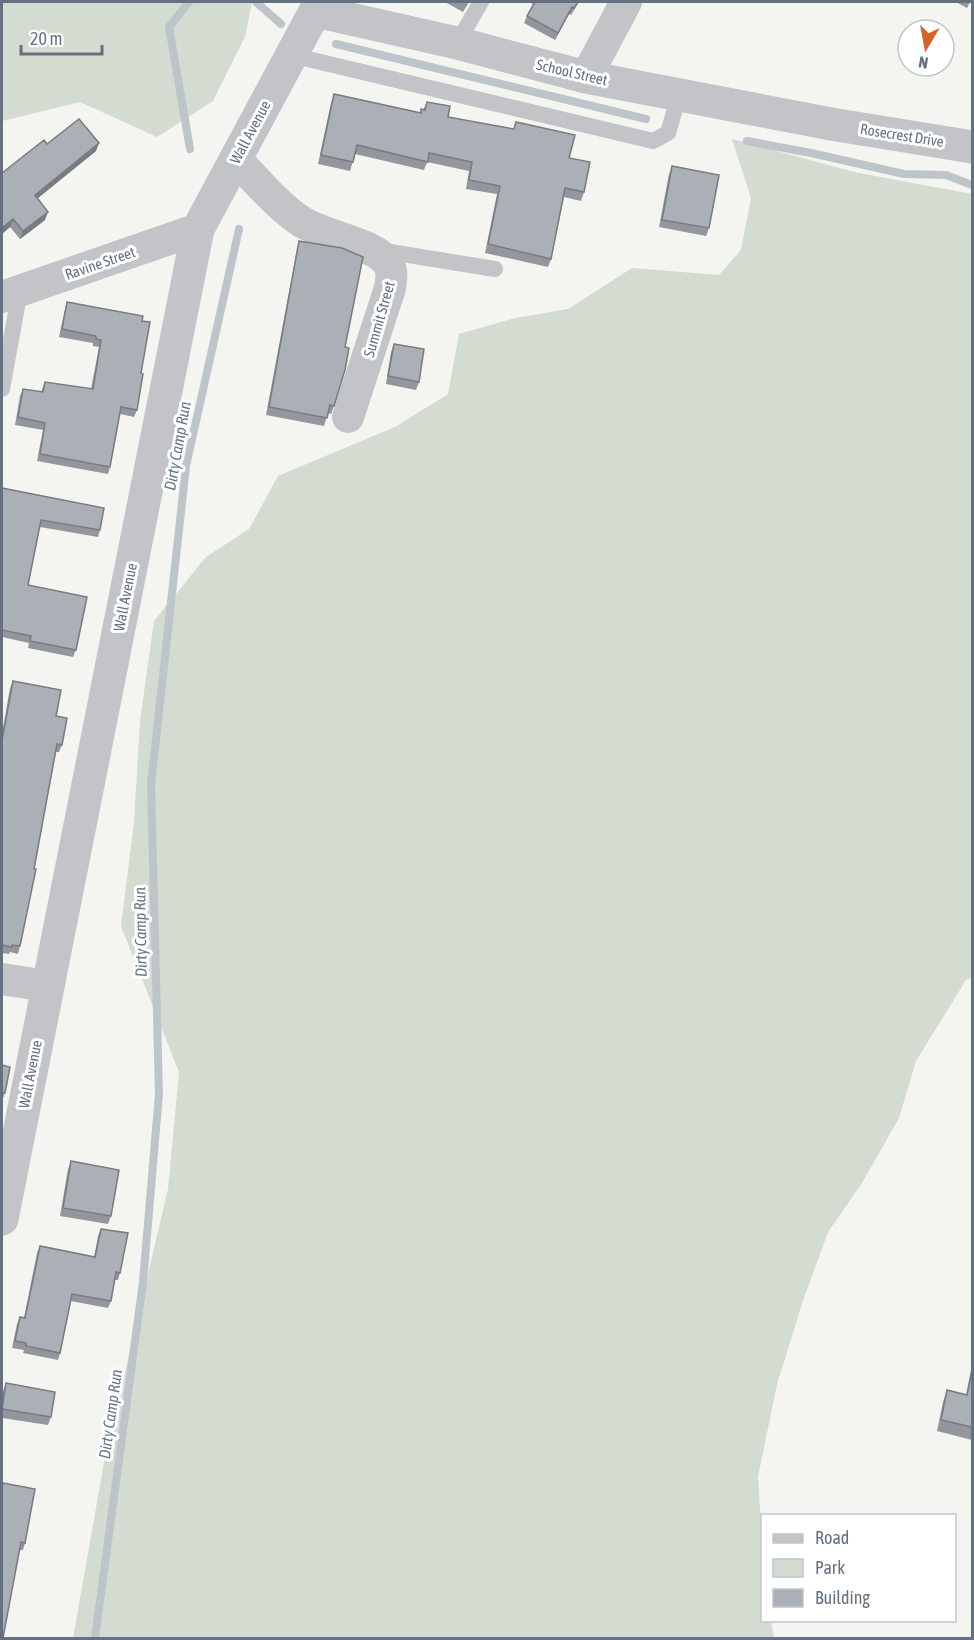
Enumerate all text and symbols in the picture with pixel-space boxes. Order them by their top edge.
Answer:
scale bar [21,18,102,56]
north arrow [896,18,956,78]
text: 20 m [30,28,62,49]
text: N [917,53,930,72]
street label: School Street [535,56,609,88]
street label: Wall Avenue [226,97,274,166]
street label: Rosecrest Drive [859,120,945,150]
street label: Ravine Street [63,243,137,283]
street label: Summit Street [360,279,398,359]
water label: Dirty Camp Run [160,400,195,492]
street label: Wall Avenue [110,561,140,632]
water label: Dirty Camp Run [130,887,151,977]
street label: Wall Avenue [15,1038,45,1109]
water label: Dirty Camp Run [95,1368,126,1460]
legend [761,1514,956,1622]
text: Road [815,1527,849,1548]
text: Park [815,1557,845,1578]
text: Building [815,1587,870,1608]

